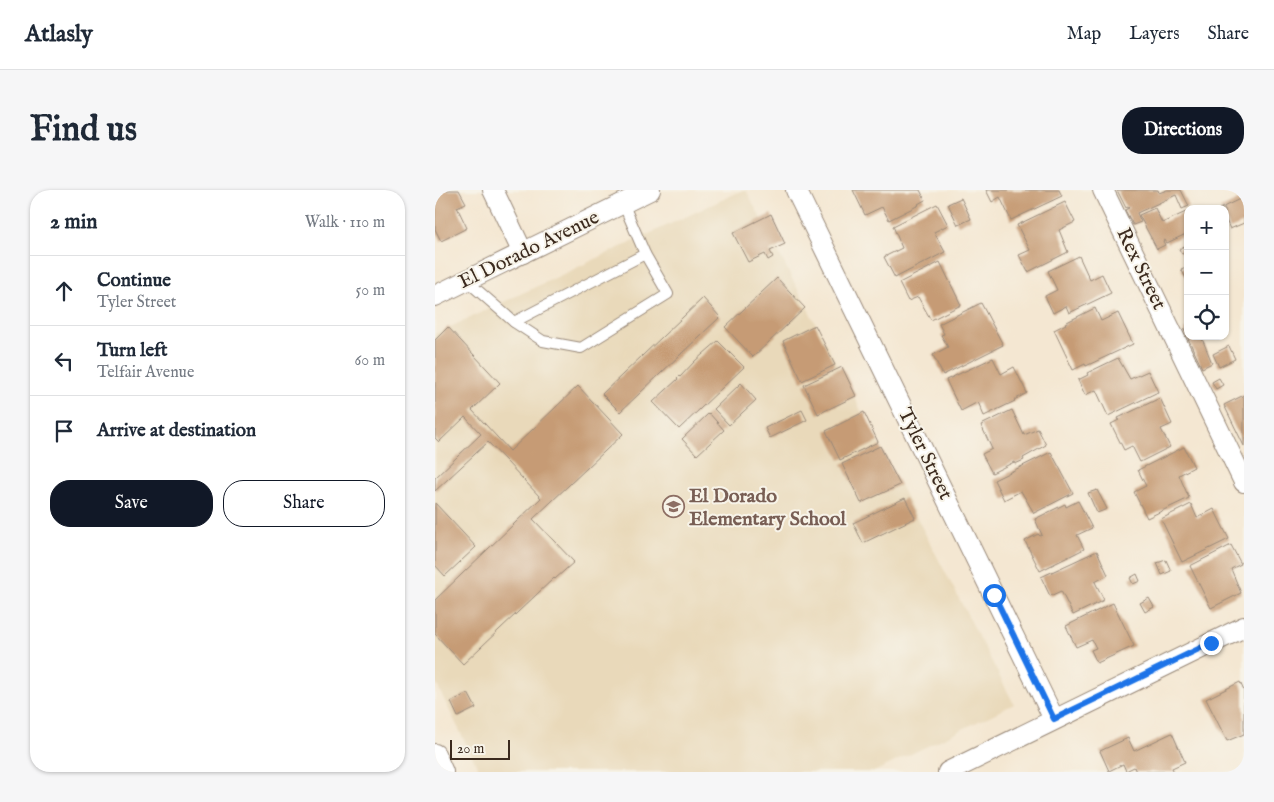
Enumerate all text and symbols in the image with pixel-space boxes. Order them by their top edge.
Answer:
text: Atlasly [25,19,93,50]
text: Map [1067,23,1101,46]
text: Layers [1129,23,1180,46]
text: Share [1208,23,1249,46]
button: Directions [1122,107,1244,154]
text: Find us [30,108,137,153]
street label: El Dorado Avenue [455,205,603,295]
map controls [1184,205,1229,340]
button: + [1184,205,1229,250]
text: 2 min [50,209,97,236]
text: Walk · 110 m [305,213,385,233]
street label: Rex Street [1110,224,1172,314]
button: − [1184,250,1229,295]
text: Continue [97,269,171,293]
icon: ahead [50,277,78,305]
text: 50 m [356,281,385,301]
text: Tyler Street [97,293,176,313]
button: locate [1184,295,1229,340]
text: Turn left [97,339,168,363]
icon: left [50,347,78,375]
text: 60 m [355,351,385,371]
text: Telfair Avenue [97,363,194,383]
street label: Tyler Street [892,404,958,504]
icon: arrive [50,417,78,445]
text: Arrive at destination [97,419,256,443]
button: Save [50,480,213,527]
button: Share [223,480,385,527]
place label: El Dorado Elementary School [689,484,847,532]
school or university icon: El Dorado Elementary School [661,495,685,519]
route start [983,584,1006,607]
route end [1200,632,1223,655]
scale bar [450,737,510,760]
text: 20 m [457,740,484,758]

